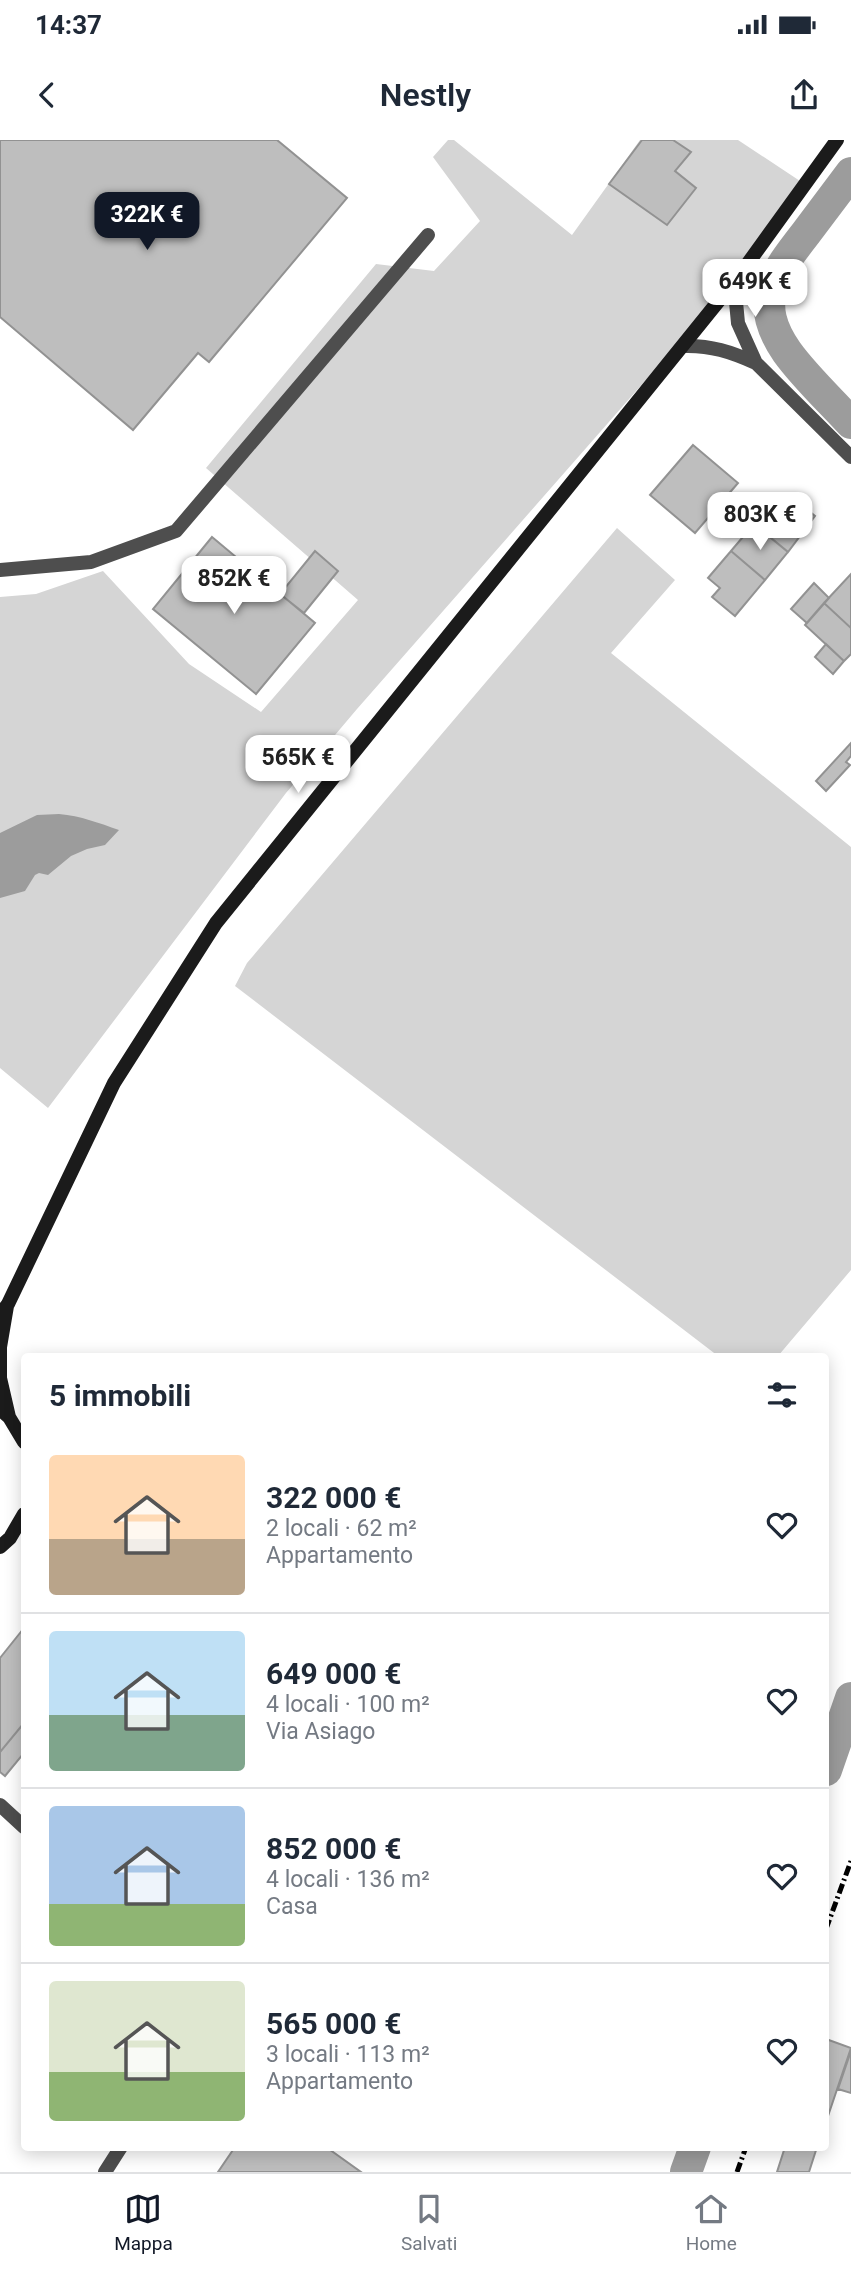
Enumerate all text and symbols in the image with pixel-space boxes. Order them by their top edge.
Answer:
text: 14:37 [35,10,102,40]
icon: back [28,76,66,114]
text: Nestly [380,76,471,114]
icon: share [785,76,823,114]
pin: 322K € [90,192,204,252]
text: 322K € [110,201,184,228]
pin: 649K € [698,260,812,319]
text: 649K € [718,268,792,295]
pin: 803K € [703,492,817,552]
text: 803K € [723,501,797,528]
pin: 852K € [177,556,291,616]
text: 852K € [197,565,271,592]
pin: 565K € [241,736,355,795]
text: 565K € [261,744,335,771]
icon: filters [763,1376,801,1414]
text: 5 immobili [49,1378,191,1413]
text: 322 000 € [266,1480,401,1515]
icon: home [105,1483,189,1567]
icon: heart [763,1506,801,1544]
text: 2 locali · 62 m² [266,1515,417,1542]
text: Appartamento [266,1542,413,1569]
text: 649 000 € [266,1656,401,1691]
icon: home [105,1659,189,1743]
icon: heart [763,1682,801,1720]
text: 4 locali · 100 m² [266,1691,430,1718]
text: Via Asiago [266,1718,375,1745]
text: 852 000 € [266,1831,401,1866]
icon: home [105,1834,189,1918]
icon: heart [763,1857,801,1895]
text: 4 locali · 136 m² [266,1866,430,1893]
text: Casa [266,1893,318,1920]
text: 565 000 € [266,2006,401,2041]
icon: home [105,2009,189,2093]
icon: heart [763,2032,801,2070]
text: 3 locali · 113 m² [266,2041,430,2068]
text: Appartamento [266,2068,413,2095]
tab: Mappa [114,2190,173,2255]
tab: Salvati [401,2190,457,2255]
tab: Home [686,2190,737,2255]

